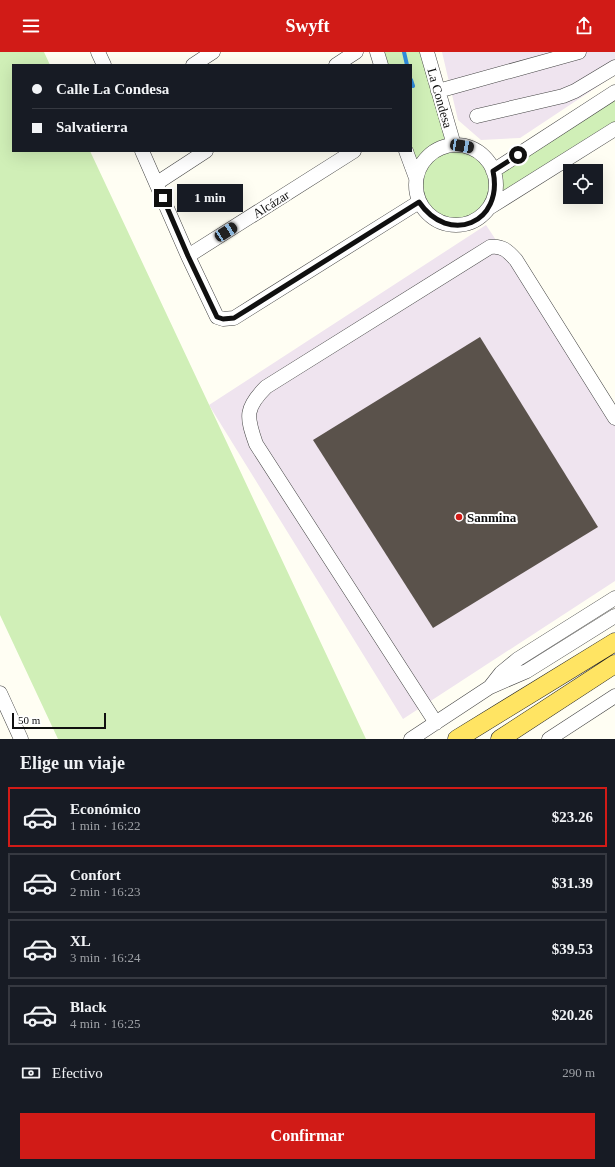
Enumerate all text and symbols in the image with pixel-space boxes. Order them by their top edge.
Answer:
icon: menu [20,15,42,37]
icon: share [573,15,595,37]
text: Swyft [286,16,330,36]
street label: La Condesa [424,66,456,130]
text: Calle La Condesa [56,81,169,97]
text: Salvatierra [56,119,128,135]
car [449,138,475,154]
route start [509,146,527,164]
map controls [563,164,603,204]
button: locate [563,164,603,204]
callout: 1 min [177,184,243,212]
street label: Alcázar [250,187,293,221]
route end [154,189,172,207]
text: 1 min [194,190,226,205]
car [213,220,239,244]
place label: Sanmina [467,510,517,525]
marker: Sanmina [454,512,464,522]
scale bar [12,711,106,730]
text: 50 m [18,714,40,726]
text: Elige un viaje [20,753,125,773]
icon: car [22,799,58,835]
text: Económico [70,801,141,817]
text: $23.26 [552,809,593,825]
text: 1 min · 16:22 [70,818,140,833]
icon: car [22,865,58,901]
text: Confort [70,867,121,883]
text: $31.39 [552,875,593,891]
text: 2 min · 16:23 [70,884,140,899]
icon: car [22,931,58,967]
text: XL [70,933,91,949]
text: $39.53 [552,941,593,957]
text: 3 min · 16:24 [70,950,140,965]
icon: car [22,997,58,1033]
text: Black [70,999,107,1015]
text: $20.26 [552,1007,593,1023]
text: 4 min · 16:25 [70,1016,140,1031]
icon: cash [20,1062,42,1084]
text: Efectivo [52,1065,103,1081]
text: 290 m [562,1065,595,1080]
button: Confirmar [20,1113,595,1159]

